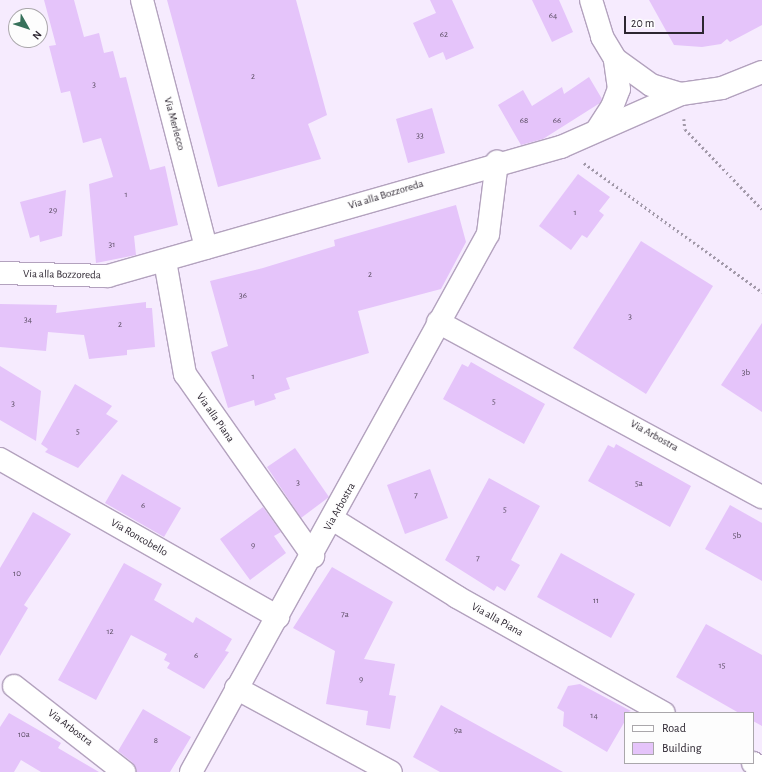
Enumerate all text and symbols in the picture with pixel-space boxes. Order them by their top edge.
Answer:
north arrow [8,8,48,48]
scale bar [626,8,706,34]
house number: 64 [549,11,557,21]
text: 20 m [631,17,654,29]
text: N [30,29,44,42]
house number: 62 [440,30,448,40]
house number: 2 [251,72,255,82]
house number: 3 [92,80,96,90]
street label: Via Merlecco [161,96,187,152]
house number: 68 [520,116,528,126]
house number: 66 [553,116,561,126]
house number: 33 [416,131,424,141]
street label: Via alla Bozzoreda [347,177,425,213]
house number: 1 [124,190,128,200]
house number: 29 [49,206,57,216]
house number: 1 [573,208,577,218]
house number: 31 [109,240,115,250]
street label: Via alla Bozzoreda [23,268,101,282]
house number: 2 [368,270,372,280]
house number: 36 [239,291,247,301]
house number: 3 [628,312,632,322]
house number: 34 [24,315,32,325]
house number: 2 [118,320,122,330]
house number: 3b [742,368,750,378]
house number: 1 [251,372,255,382]
street label: Via alla Piana [193,391,237,445]
house number: 5 [492,397,496,407]
house number: 3 [11,399,15,409]
street label: Via Arbostra [628,417,680,455]
house number: 5 [76,427,80,437]
house number: 3 [296,478,300,488]
house number: 5a [635,479,643,489]
street label: Via Arbostra [321,481,359,533]
house number: 7 [414,491,418,501]
house number: 6 [141,501,145,511]
house number: 5 [503,505,507,515]
street label: Via Roncobello [108,516,170,560]
house number: 5b [733,531,741,541]
house number: 9 [251,541,255,551]
house number: 7 [476,554,480,564]
house number: 10 [13,569,21,579]
house number: 11 [593,596,599,606]
street label: Via alla Piana [469,600,525,640]
house number: 7a [341,610,349,620]
house number: 12 [106,627,114,637]
house number: 6 [194,651,198,661]
house number: 15 [719,661,725,671]
house number: 9 [359,675,363,685]
street label: Via Arbostra [45,707,95,749]
house number: 14 [590,711,598,721]
legend [624,712,754,764]
text: Road [662,722,686,734]
house number: 9a [454,726,462,736]
house number: 10a [18,730,30,740]
house number: 8 [154,736,158,746]
text: Building [662,742,702,754]

